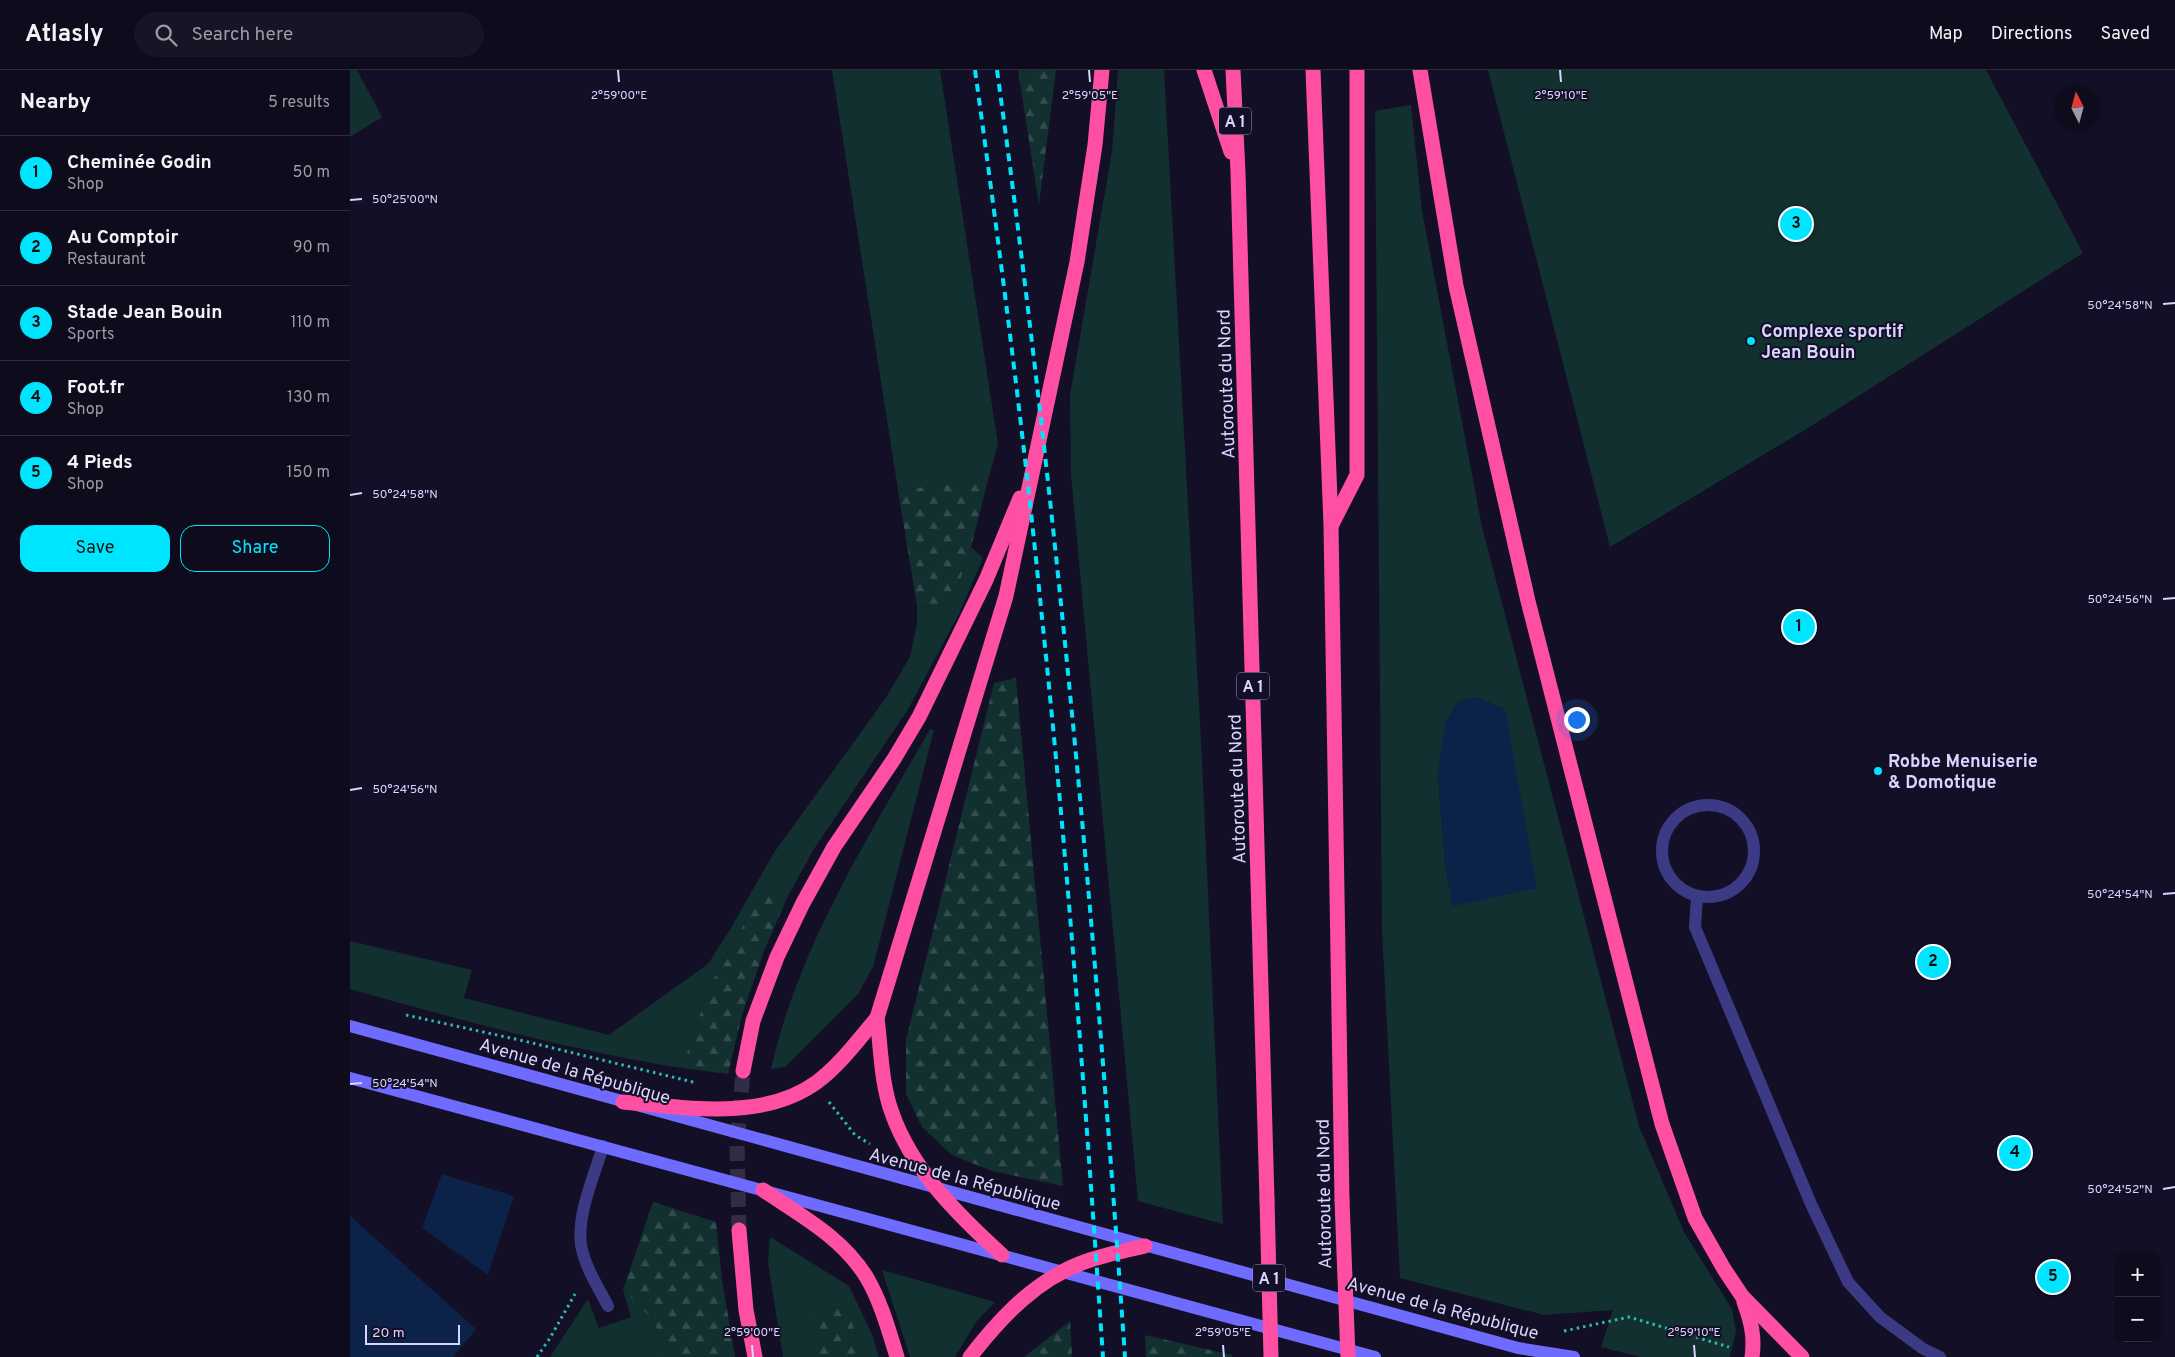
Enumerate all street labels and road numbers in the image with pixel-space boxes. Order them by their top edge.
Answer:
road number: A 1 [1219,107,1251,134]
street label: Autoroute du Nord [1213,309,1242,459]
road number: A 1 [1237,672,1269,700]
street label: Autoroute du Nord [1224,714,1253,864]
street label: Avenue de la République [476,1034,673,1111]
street label: Autoroute du Nord [1313,1119,1338,1269]
street label: Avenue de la République [866,1144,1063,1217]
road number: A 1 [1253,1264,1285,1292]
street label: Avenue de la République [1344,1273,1541,1346]

